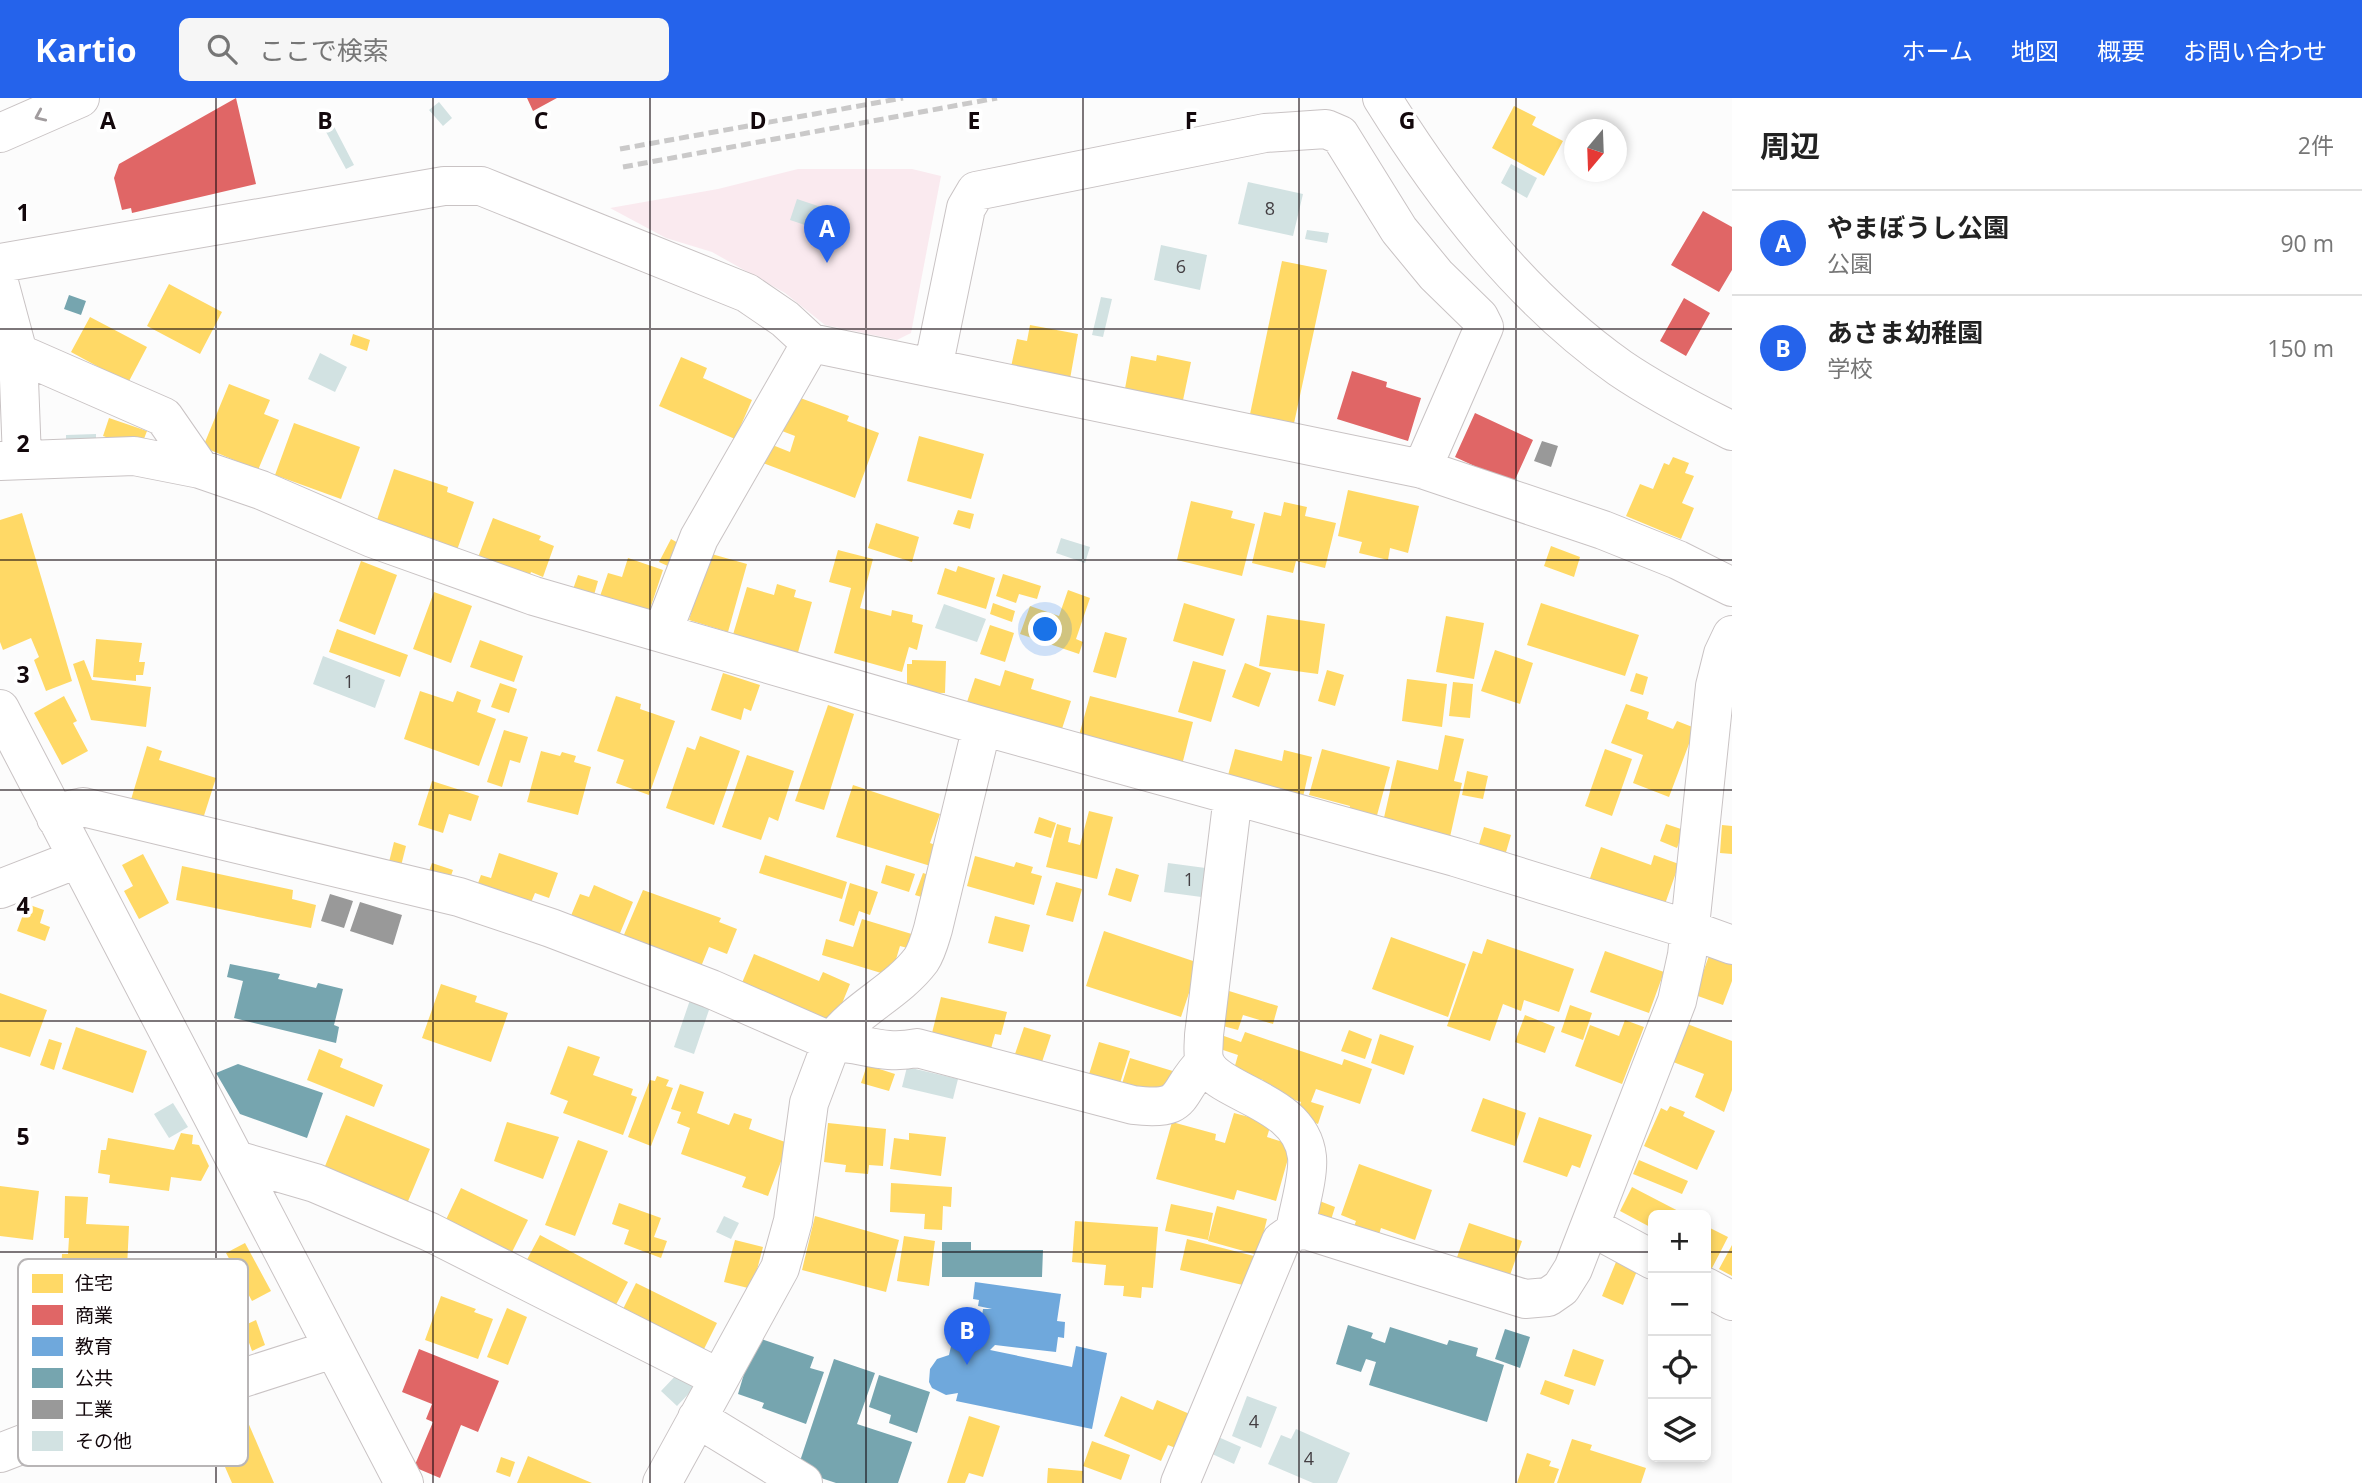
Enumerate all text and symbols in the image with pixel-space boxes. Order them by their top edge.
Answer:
search box [179,18,669,81]
text: Kartio [35,27,137,72]
icon: search [203,30,241,68]
text: ここで検索 [259,32,389,68]
text: ホーム [1902,34,1973,67]
text: 地図 [2011,34,2059,67]
text: 概要 [2097,34,2145,67]
text: お問い合わせ [2183,34,2327,67]
text: A [100,104,116,136]
text: B [317,104,333,136]
text: C [534,104,548,136]
text: D [749,104,767,136]
text: E [968,104,980,136]
text: F [1185,104,1197,136]
text: G [1399,104,1415,136]
one-way arrow [35,108,47,122]
north arrow [1564,119,1627,182]
text: 周辺 [1760,125,1820,166]
text: 2件 [2298,129,2334,161]
text: 1 [16,196,30,228]
house number: 8 [1265,196,1275,220]
pin: A [804,205,850,263]
text: やまぼうし公園 [1827,209,2009,245]
text: A [1775,227,1791,259]
text: 90 m [2280,227,2334,259]
text: 公園 [1827,247,1873,279]
house number: 6 [1176,254,1186,278]
text: あさま幼稚園 [1827,314,1983,350]
text: B [1775,332,1791,364]
text: 150 m [2267,332,2334,364]
text: 学校 [1827,352,1873,384]
text: 2 [16,427,30,459]
your location [1028,612,1062,646]
text: 3 [16,658,30,690]
house number: 1 [344,669,354,693]
house number: 1 [1184,867,1194,891]
text: 4 [16,889,30,921]
text: 5 [16,1120,30,1152]
map controls [1648,1210,1711,1462]
button: + [1648,1210,1711,1273]
legend [18,1259,248,1466]
text: 住宅 [75,1270,113,1296]
button: − [1648,1273,1711,1336]
text: 商業 [75,1302,113,1328]
pin: B [944,1307,990,1365]
text: 教育 [75,1333,113,1359]
button: locate [1648,1336,1711,1399]
text: 公共 [75,1365,113,1391]
text: 工業 [75,1396,113,1422]
button: layers [1648,1399,1711,1462]
house number: 4 [1249,1409,1259,1433]
text: その他 [75,1428,132,1454]
house number: 4 [1304,1446,1314,1470]

